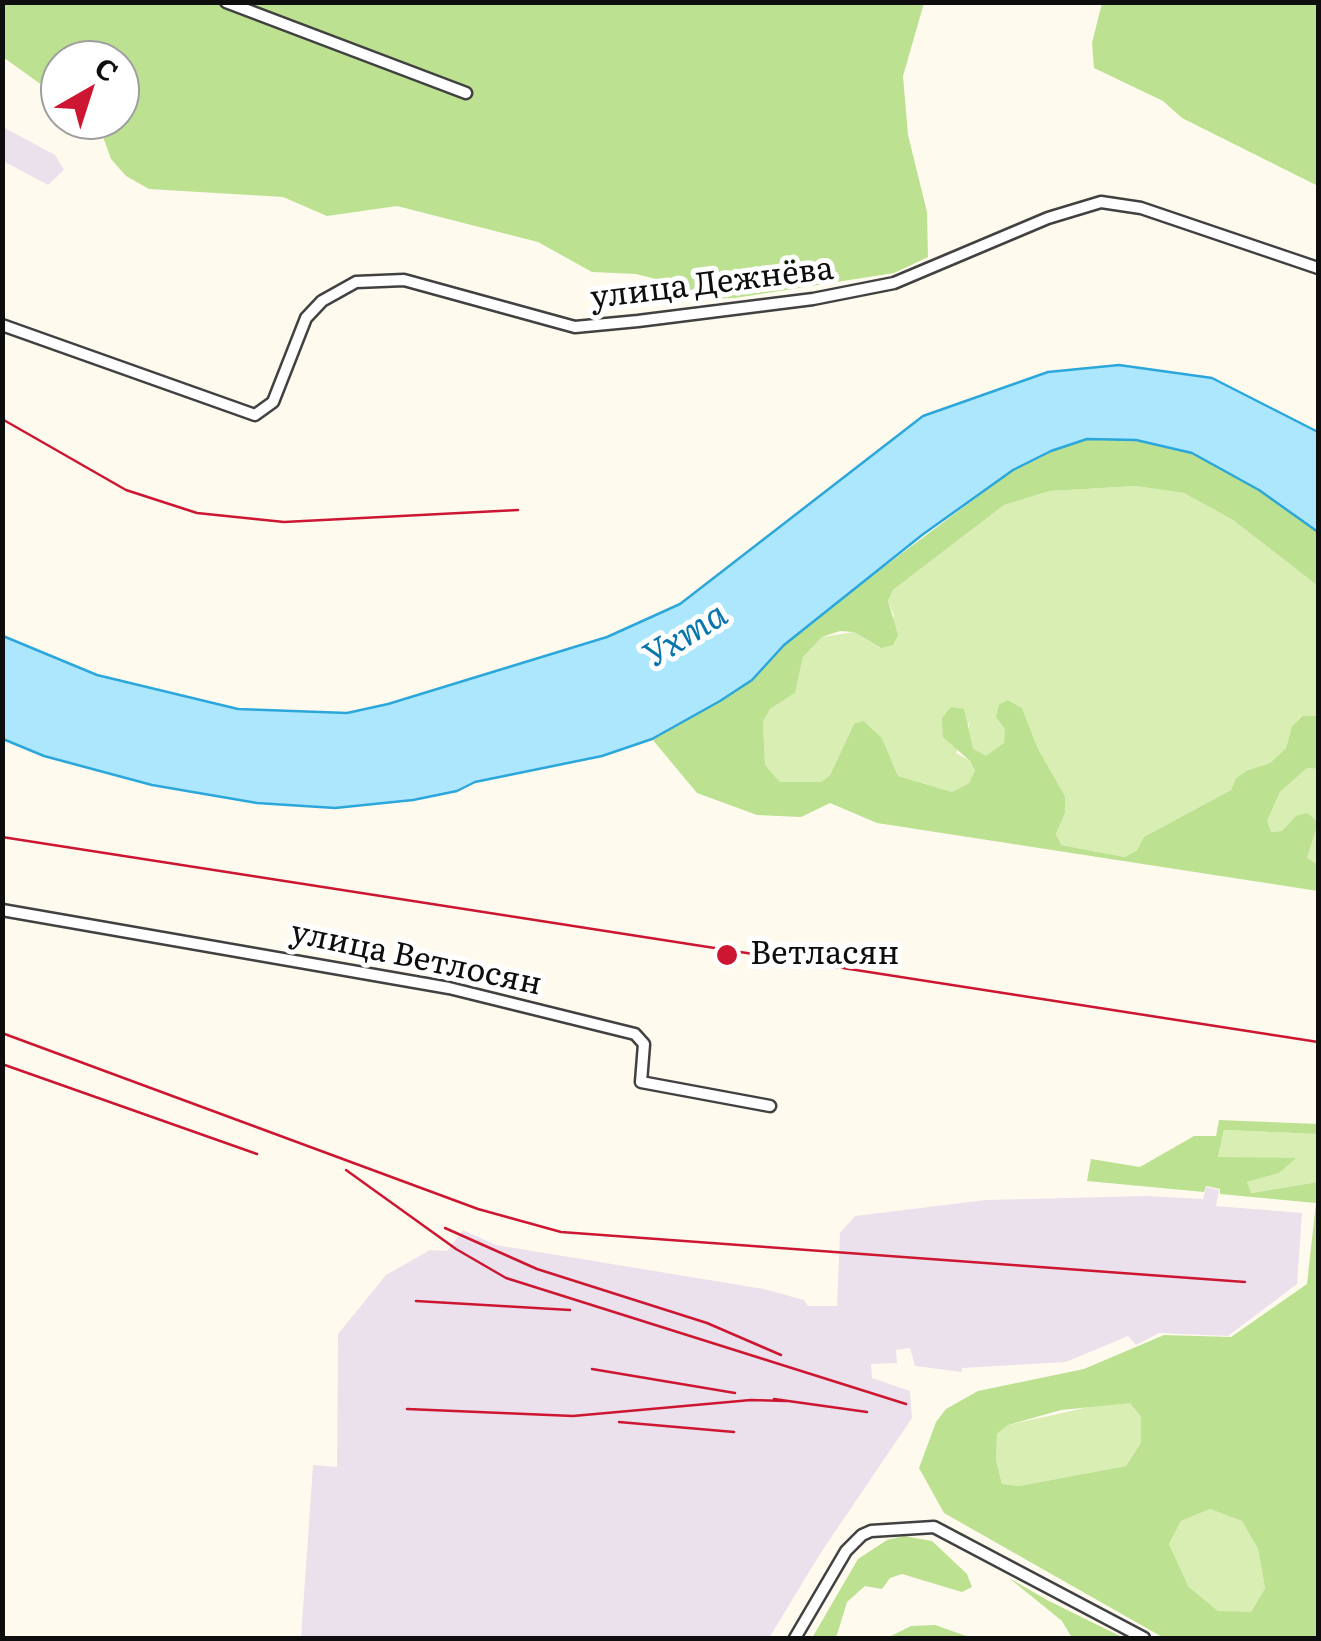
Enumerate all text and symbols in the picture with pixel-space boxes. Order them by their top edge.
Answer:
north arrow [40,40,140,140]
text: С [87,46,129,91]
street label: улица Дежнёва [588,250,836,318]
water label: Ухта [637,594,735,678]
street label: улица Ветлосян [287,914,545,1004]
place label: Ветласян [750,936,899,974]
marker: Ветласян [714,942,740,968]

